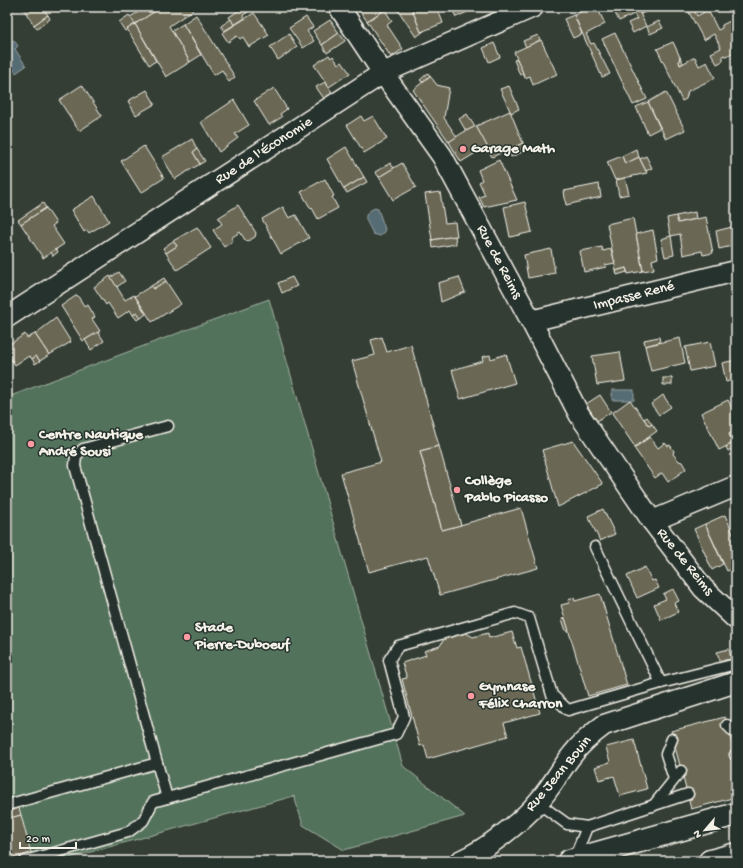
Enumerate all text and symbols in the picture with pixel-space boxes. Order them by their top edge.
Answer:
street label: Rue de l'Économie [212,113,316,189]
place label: Garage Math [471,140,555,158]
marker: Garage Math [458,144,468,154]
street label: Rue de Reims [472,222,526,303]
street label: Impasse René [592,277,677,315]
place label: Centre Nautique André Sousi [38,426,144,461]
marker: Centre Nautique André Sousi [26,439,36,449]
place label: Collège Pablo Picasso [464,472,548,507]
marker: Collège Pablo Picasso [452,485,462,495]
street label: Rue de Reims [652,525,718,600]
place label: Stade Pierre-Duboeuf [194,619,291,654]
marker: Stade Pierre-Duboeuf [182,632,192,642]
place label: Gymnase Félix Charron [478,678,563,713]
marker: Gymnase Félix Charron [466,691,476,701]
street label: Rue Jean Bouin [522,732,596,816]
north arrow [685,810,725,850]
scale bar [20,824,76,850]
text: N [691,828,705,840]
text: 20 m [26,833,51,847]

